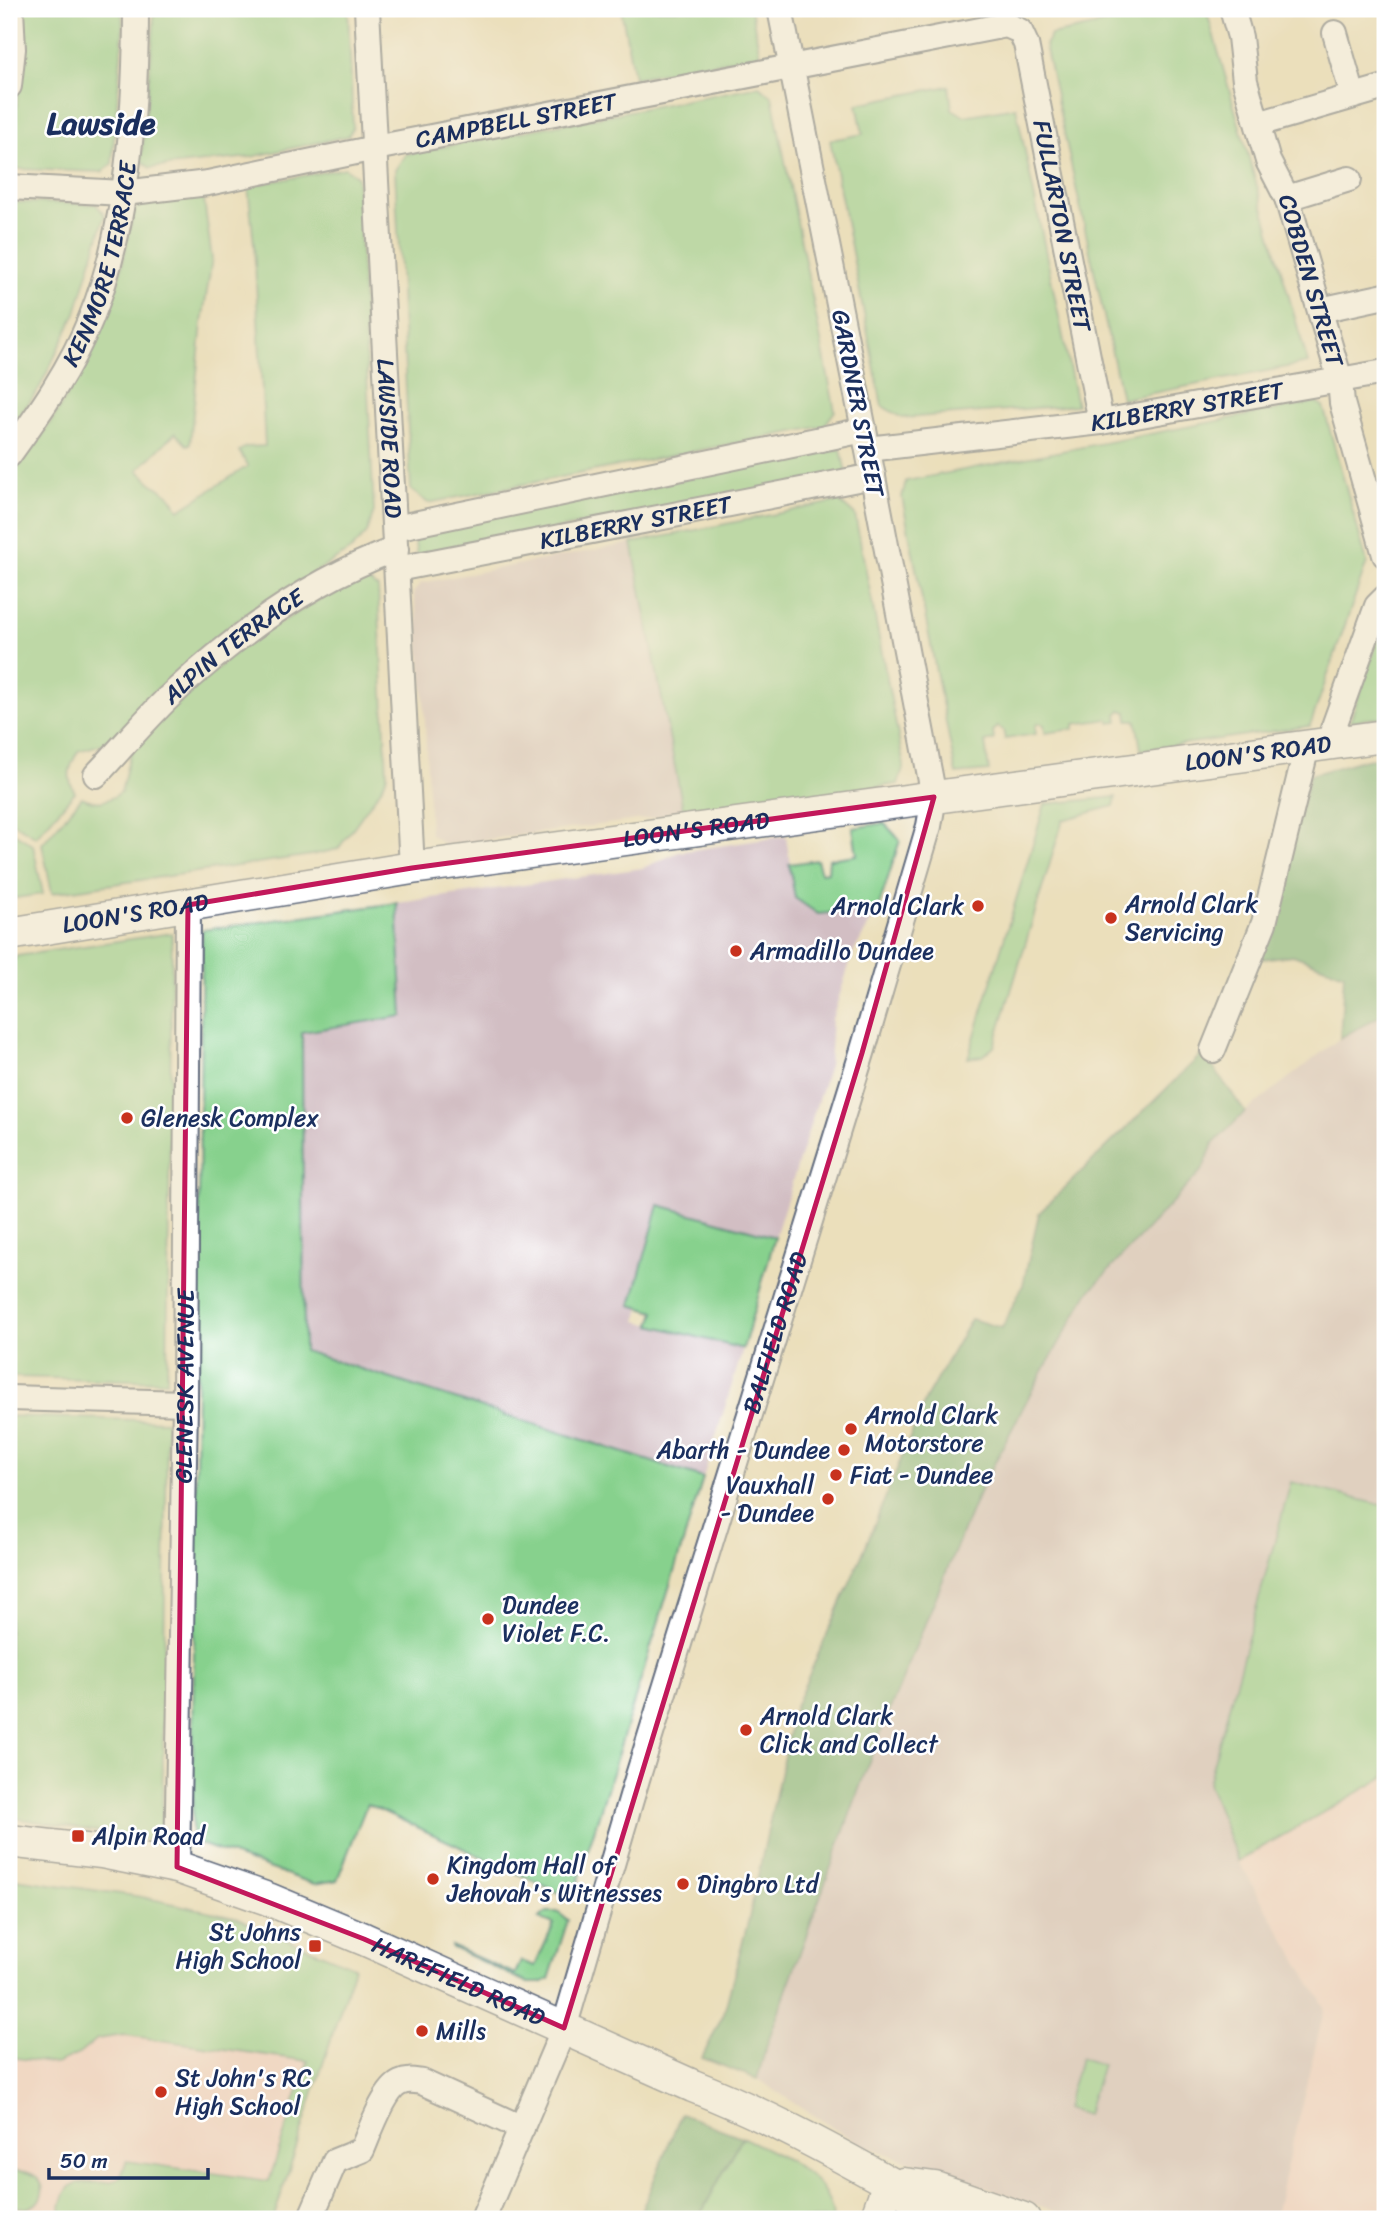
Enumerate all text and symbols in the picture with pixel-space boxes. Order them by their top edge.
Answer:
street label: CAMPBELL STREET [412,80,622,161]
district label: Lawside [47,95,156,152]
street label: FULLARTON STREET [1021,116,1104,337]
street label: KENMORE TERRACE [50,157,149,374]
street label: COBDEN STREET [1266,189,1356,373]
street label: GARDNER STREET [819,306,897,502]
street label: LAWSIDE ROAD [364,357,415,519]
street label: KILBERRY STREET [1089,369,1288,444]
street label: KILBERRY STREET [536,483,737,562]
street label: ALPIN TERRACE [151,576,314,715]
street label: LOON'S ROAD [1182,722,1334,784]
street label: LOON'S ROAD [620,799,773,860]
street label: LOON'S ROAD [59,881,212,946]
place label: Arnold Clark Servicing [1124,883,1258,953]
place label: Arnold Clark [830,885,964,927]
marker: Arnold Clark [970,898,986,914]
marker: Arnold Clark Servicing [1103,910,1119,926]
place label: Armadillo Dundee [749,930,934,972]
marker: Armadillo Dundee [728,943,744,959]
place label: Glenesk Complex [141,1097,319,1139]
marker: Glenesk Complex [119,1110,135,1126]
street label: BALFIELD ROAD [730,1246,820,1419]
street label: GLENESK AVENUE [163,1287,207,1484]
place label: Arnold Clark Motorstore [864,1394,998,1464]
marker: Arnold Clark Motorstore [843,1421,859,1437]
place label: Abarth - Dundee [656,1429,830,1471]
marker: Abarth - Dundee [836,1442,852,1458]
place label: Fiat - Dundee [850,1454,993,1496]
place label: Vauxhall - Dundee [720,1464,815,1534]
marker: Fiat - Dundee [828,1467,844,1483]
marker: Vauxhall - Dundee [820,1491,836,1507]
place label: Dundee Violet F.C. [502,1584,610,1654]
marker: Dundee Violet F.C. [480,1611,496,1627]
place label: Arnold Clark Click and Collect [759,1695,939,1765]
marker: Arnold Clark Click and Collect [738,1722,754,1738]
place label: Alpin Road [91,1815,207,1857]
marker: Alpin Road [70,1828,86,1844]
place label: Kingdom Hall of Jehovah's Witnesses [446,1844,662,1914]
place label: Dingbro Ltd [697,1863,820,1905]
marker: Kingdom Hall of Jehovah's Witnesses [425,1871,441,1887]
marker: Dingbro Ltd [675,1876,691,1892]
place label: St Johns High School [176,1911,302,1981]
street label: HAREFIELD ROAD [365,1924,552,2039]
marker: St Johns High School [307,1938,323,1954]
place label: Mills [436,2010,486,2052]
marker: Mills [414,2023,430,2039]
place label: St John's RC High School [175,2057,312,2127]
marker: St John's RC High School [153,2084,169,2100]
scale bar [49,2137,208,2181]
text: 50 m [60,2142,108,2180]

